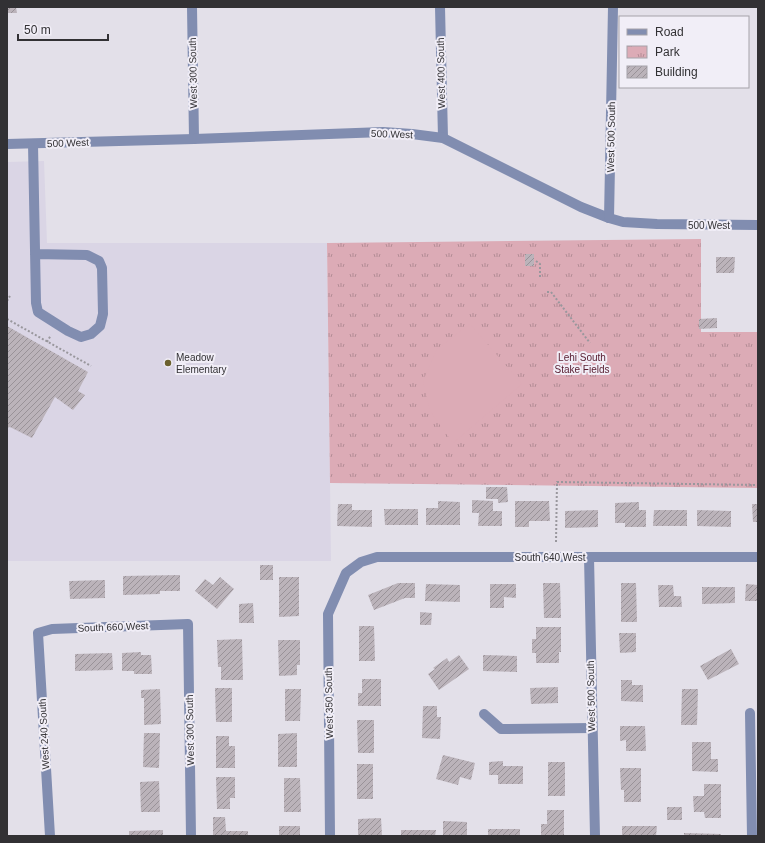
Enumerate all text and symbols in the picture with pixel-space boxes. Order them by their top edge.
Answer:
scale bar [18,16,108,42]
legend [619,16,749,88]
text: 50 m [24,23,51,37]
text: Road [655,25,684,39]
street label: West 300 South [187,37,199,109]
street label: West 400 South [435,37,447,109]
text: Park [655,45,681,59]
text: Building [655,65,698,79]
street label: West 500 South [605,101,617,173]
street label: 500 West [371,128,413,140]
street label: 500 West [47,137,89,149]
street label: 500 West [688,220,730,231]
place label: Meadow Elementary [176,352,227,375]
park label: Lehi South Stake Fields [554,352,610,375]
marker: Meadow Elementary [163,358,173,368]
street label: South 640 West [515,552,586,563]
street label: South 660 West [77,620,149,634]
street label: West 500 South [585,660,597,732]
street label: West 350 South [323,667,335,739]
street label: West 300 South [184,694,196,766]
street label: West 240 South [37,698,51,770]

